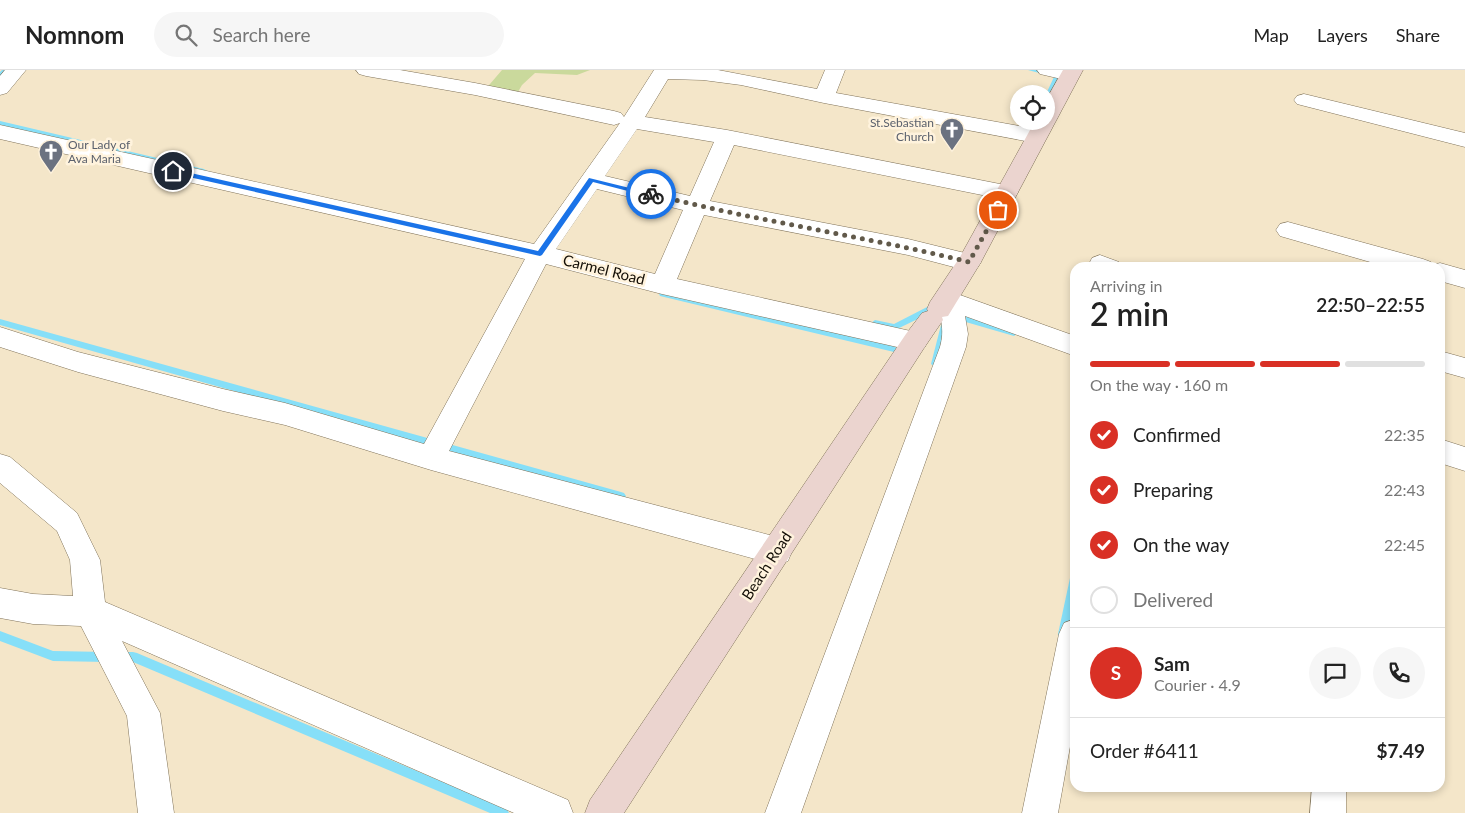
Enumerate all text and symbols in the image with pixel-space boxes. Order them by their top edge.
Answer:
search box [154,12,504,57]
text: Nomnom [25,20,124,49]
icon: search [172,21,200,49]
text: Search here [212,23,310,46]
text: Map [1253,24,1289,46]
text: Layers [1317,24,1368,46]
text: Share [1396,24,1440,46]
map controls [1010,85,1055,130]
button: locate [1010,85,1055,130]
place label: St.Sebastian Church [870,115,934,144]
church icon: St.Sebastian Church [939,117,965,151]
place label: Our Lady of Ava Maria [68,137,131,166]
church icon: Our Lady of Ava Maria [38,139,64,173]
pin [152,150,194,192]
icon: home [159,157,187,185]
courier [626,169,676,219]
icon: bike [637,180,665,208]
pin [977,189,1019,231]
icon: bag [984,196,1012,224]
street label: Carmel Road [561,250,647,288]
text: Arriving in [1090,276,1163,295]
text: 22:50–22:55 [1316,293,1425,316]
text: 2 min [1090,294,1169,333]
text: On the way · 160 m [1090,375,1228,394]
icon: check [1090,421,1118,449]
text: Confirmed [1133,423,1221,446]
text: 22:35 [1384,425,1425,444]
icon: check [1090,476,1118,504]
text: Preparing [1133,478,1213,501]
text: 22:43 [1384,480,1425,499]
street label: Beach Road [737,528,795,603]
icon: check [1090,531,1118,559]
text: On the way [1133,533,1229,556]
text: 22:45 [1384,535,1425,554]
text: Delivered [1133,588,1213,611]
button: chat [1309,647,1361,699]
button: phone [1373,647,1425,699]
text: Sam [1154,652,1190,675]
text: S [1111,661,1121,684]
text: Courier · 4.9 [1154,675,1241,694]
text: Order #6411 [1090,739,1199,762]
text: $7.49 [1376,739,1425,762]

